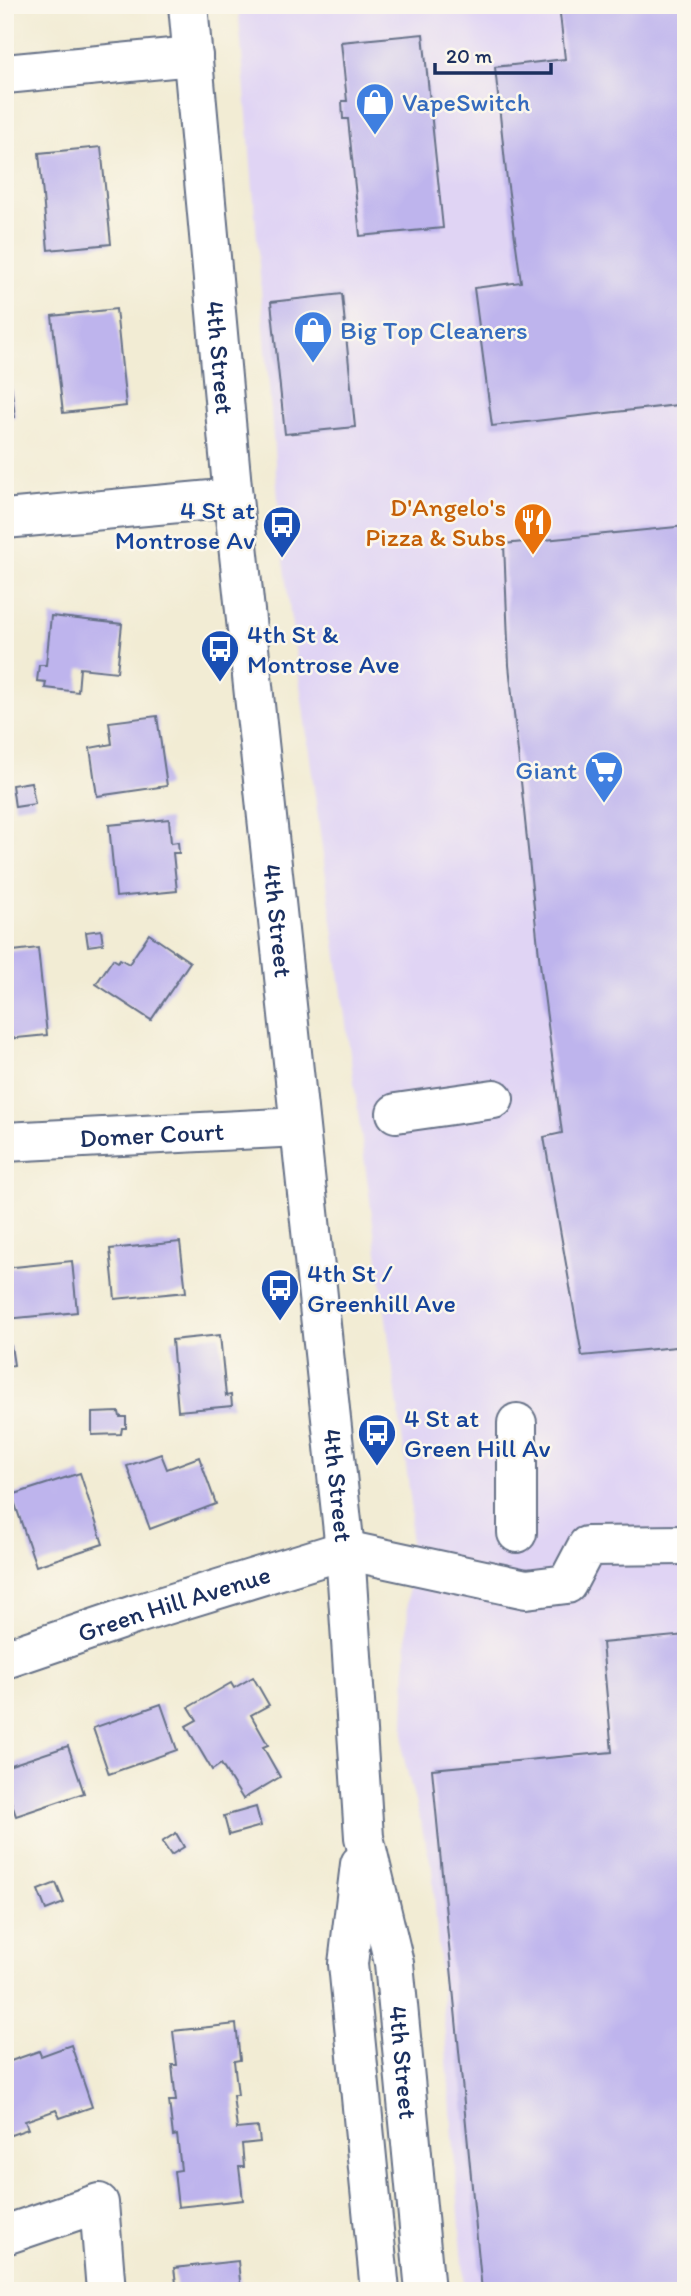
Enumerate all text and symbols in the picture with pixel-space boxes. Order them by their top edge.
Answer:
scale bar [435,32,551,76]
text: 20 m [446,43,493,68]
shop icon: VapeSwitch [354,81,396,136]
place label: VapeSwitch [402,86,530,118]
street label: 4th Street [199,299,241,416]
shop icon: Big Top Cleaners [292,309,334,364]
place label: Big Top Cleaners [340,314,528,346]
place label: D'Angelo's Pizza & Subs [365,491,506,553]
place label: 4 St at Montrose Av [115,494,255,556]
restaurant icon: D'Angelo's Pizza & Subs [512,501,554,556]
bus stop icon: 4 St at Montrose Av [261,504,303,559]
place label: 4th St & Montrose Ave [247,618,400,680]
bus stop icon: 4th St & Montrose Ave [199,628,241,683]
supermarket icon: Giant [583,749,625,804]
place label: Giant [515,754,577,786]
street label: 4th Street [256,862,300,979]
street label: Domer Court [79,1115,225,1154]
place label: 4th St / Greenhill Ave [307,1257,456,1319]
bus stop icon: 4th St / Greenhill Ave [259,1267,301,1322]
place label: 4 St at Green Hill Av [404,1402,551,1464]
bus stop icon: 4 St at Green Hill Av [356,1412,398,1467]
street label: 4th Street [316,1427,360,1544]
street label: Green Hill Avenue [73,1558,274,1649]
street label: 4th Street [382,2004,425,2121]

